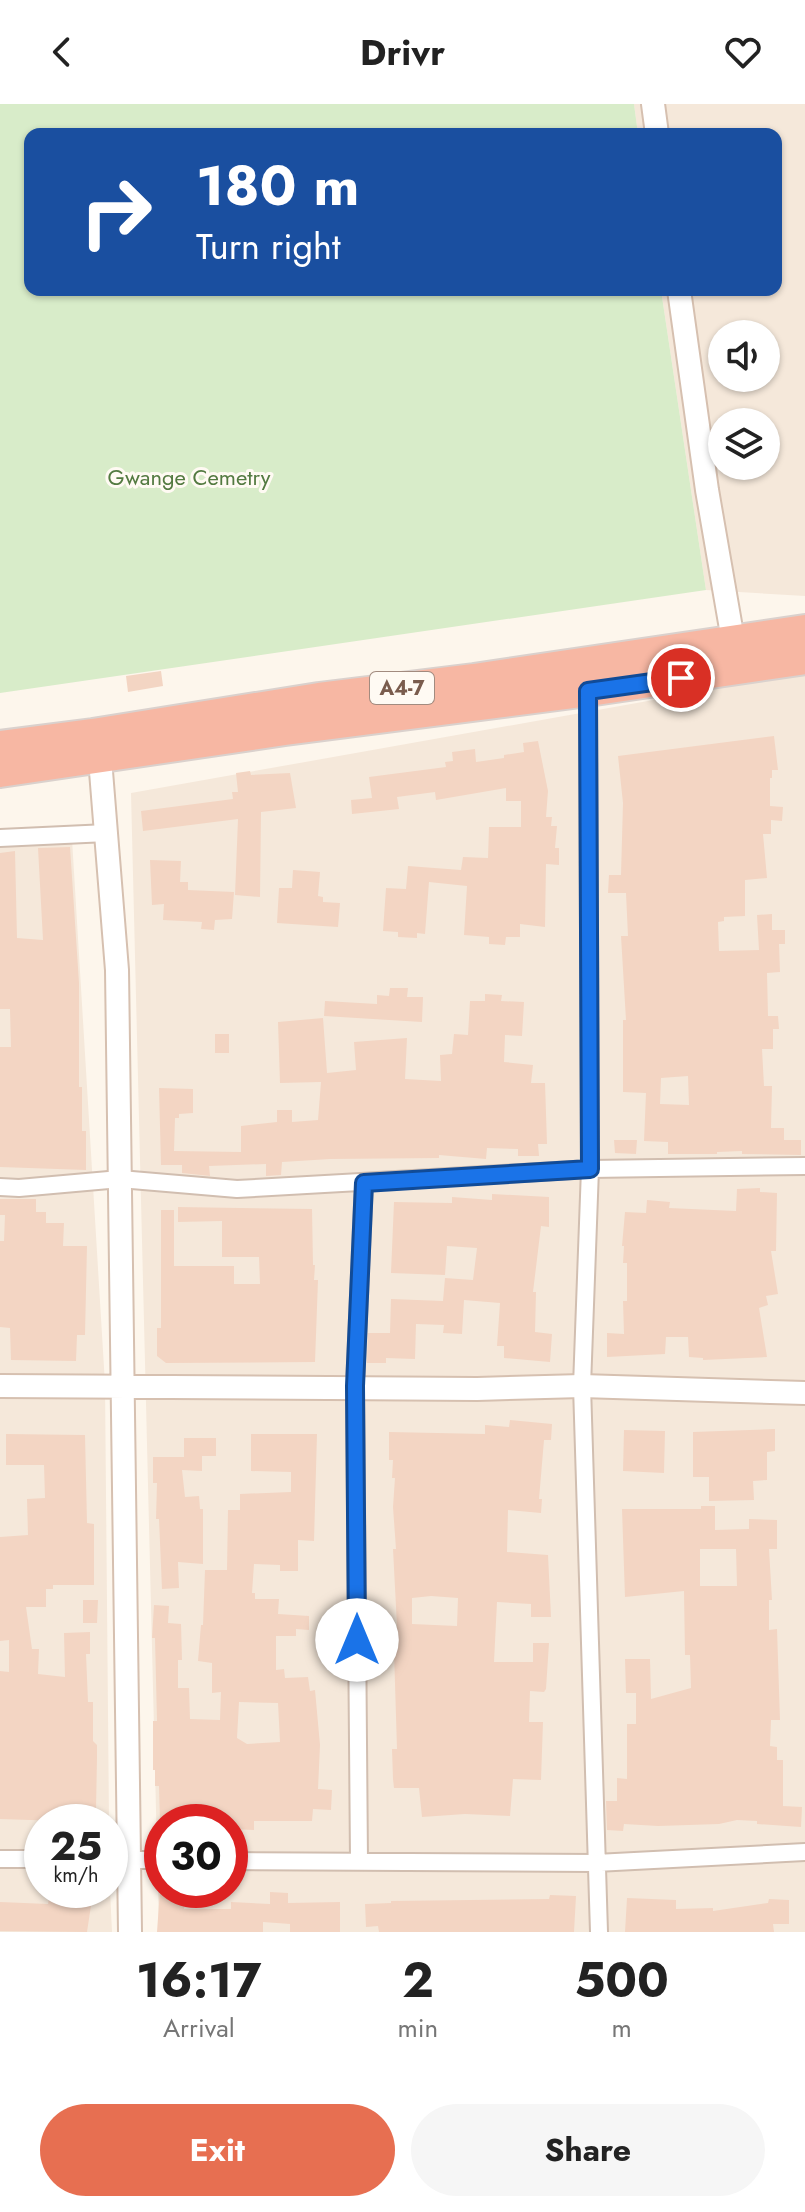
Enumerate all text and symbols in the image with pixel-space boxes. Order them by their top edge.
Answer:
text: Drivr [360,26,445,78]
icon: back [40,30,84,74]
icon: heart [721,30,765,74]
text: 180 m [196,145,359,226]
icon: right [64,160,168,264]
text: Turn right [196,220,341,272]
map controls [708,320,780,480]
button: sound [708,320,780,392]
button: layers [708,408,780,480]
park label: Gwange Cemetry [108,461,271,493]
pin [647,644,715,712]
icon: arrive [659,656,703,700]
road number: A4-7 [370,672,434,704]
position arrow [315,1598,399,1682]
speed limit sign: 30 [144,1804,248,1908]
text: 25 [50,1817,102,1875]
text: km/h [53,1861,99,1890]
text: 16:17 [136,1946,261,2015]
text: 2 [402,1946,434,2015]
text: 500 [574,1946,669,2015]
text: Arrival [163,2009,235,2047]
text: min [398,2009,438,2047]
text: m [611,2009,632,2047]
button: Exit [40,2104,395,2196]
button: Share [411,2104,765,2196]

